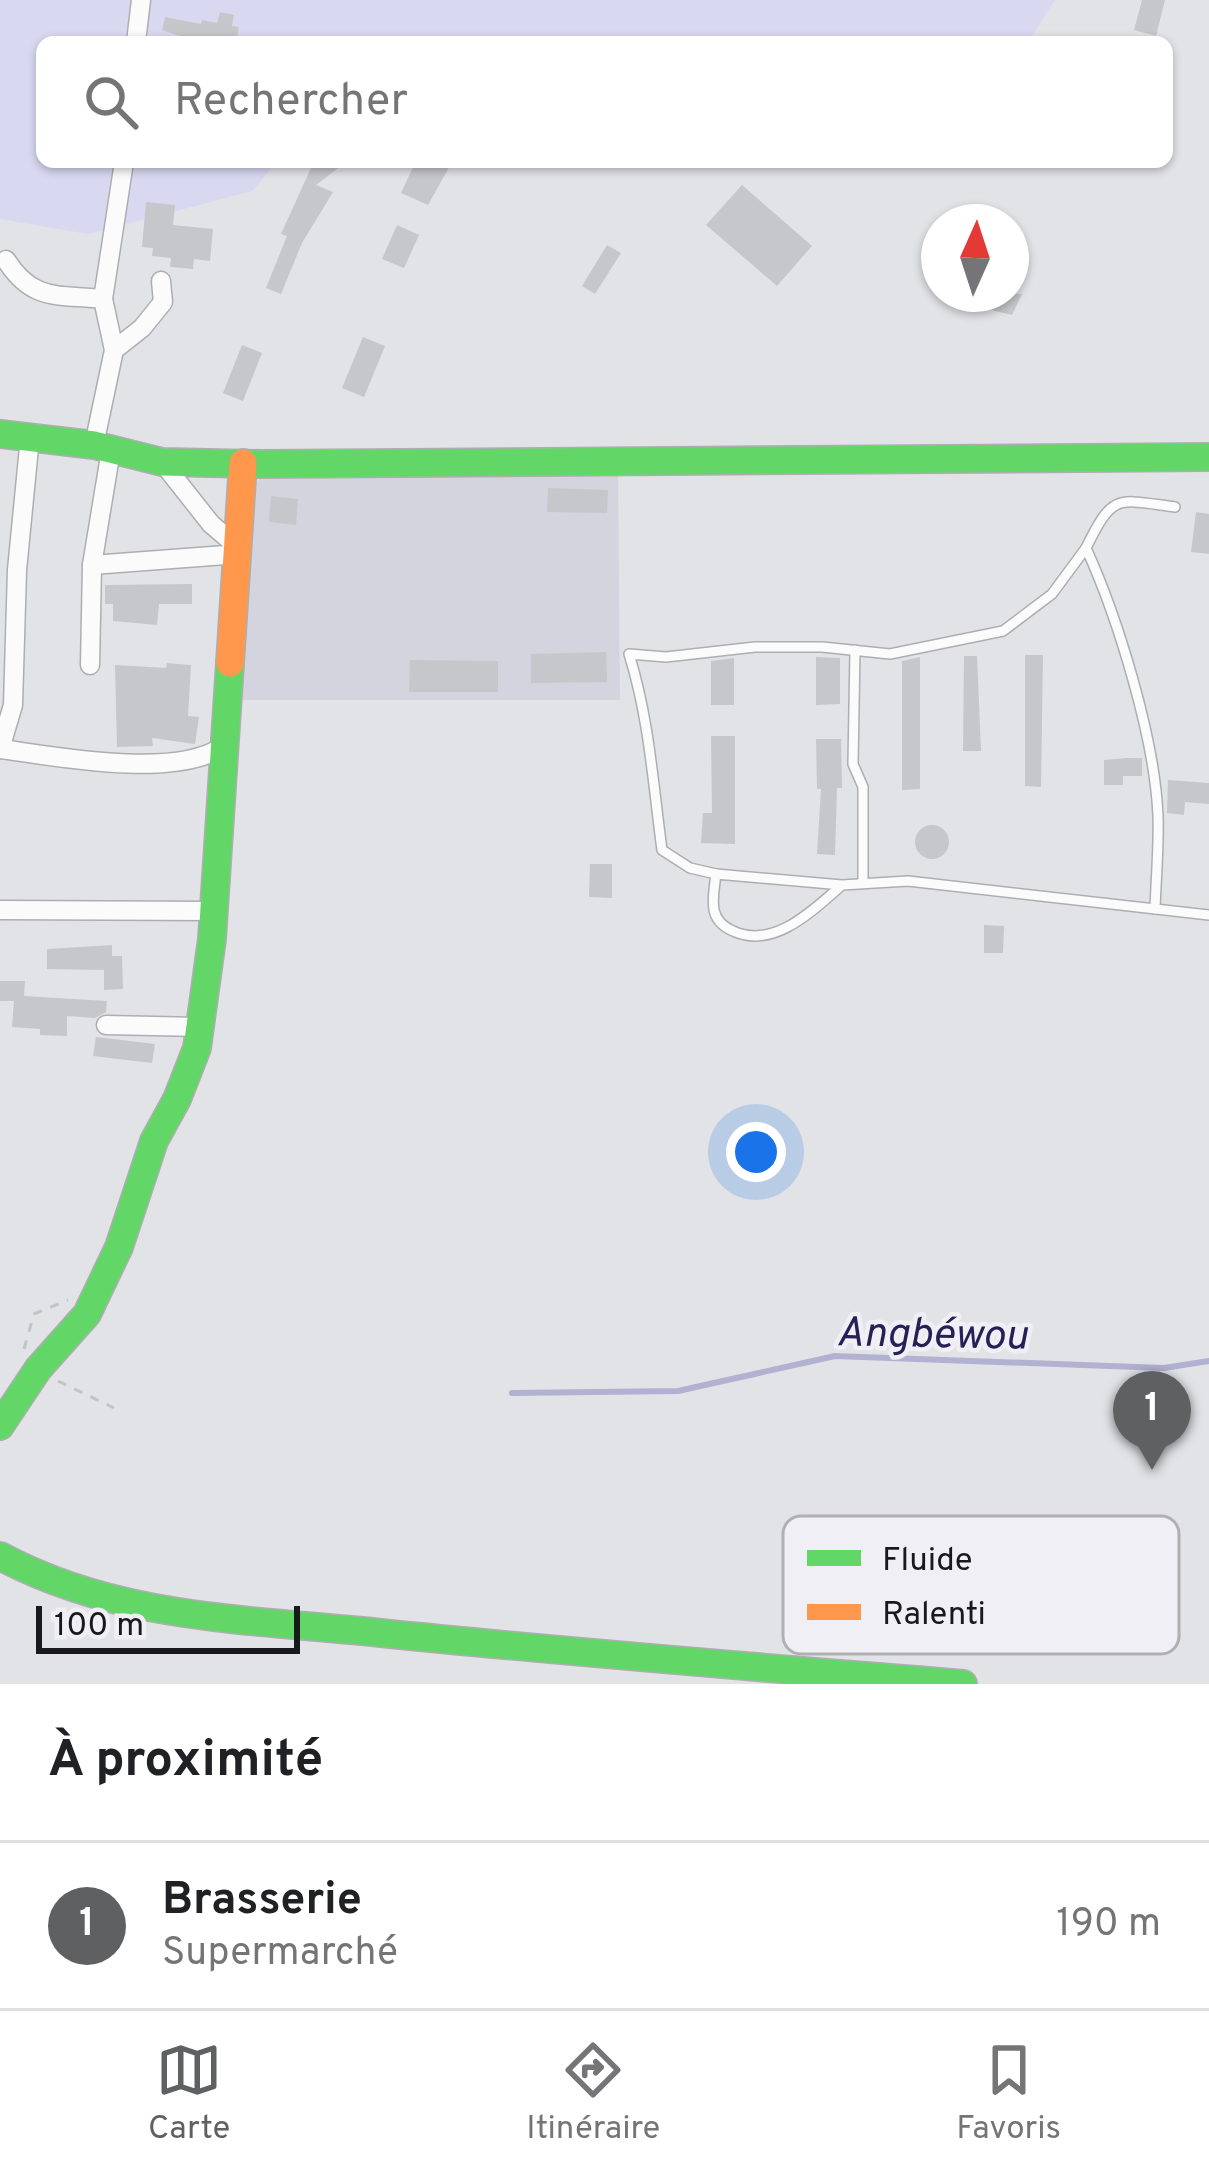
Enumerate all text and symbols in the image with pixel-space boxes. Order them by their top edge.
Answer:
search box [36,36,1173,168]
icon: search [78,69,144,135]
text: Rechercher [174,74,408,131]
north arrow [921,204,1029,312]
your location [726,1122,786,1182]
water label: Angbéwou [836,1308,1029,1365]
pin: 1 [1113,1371,1191,1470]
legend [783,1516,1179,1654]
text: Fluide [882,1541,972,1583]
text: Ralenti [882,1595,986,1637]
scale bar [36,1600,300,1653]
text: 100 m [54,1606,144,1648]
text: À proximité [48,1730,323,1795]
text: Brasserie [162,1873,362,1930]
text: 1 [79,1901,95,1950]
text: 190 m [1056,1901,1161,1950]
text: Supermarché [162,1930,398,1979]
tab: Carte [148,2037,230,2151]
tab: Itinéraire [526,2037,660,2151]
tab: Favoris [956,2037,1061,2151]

